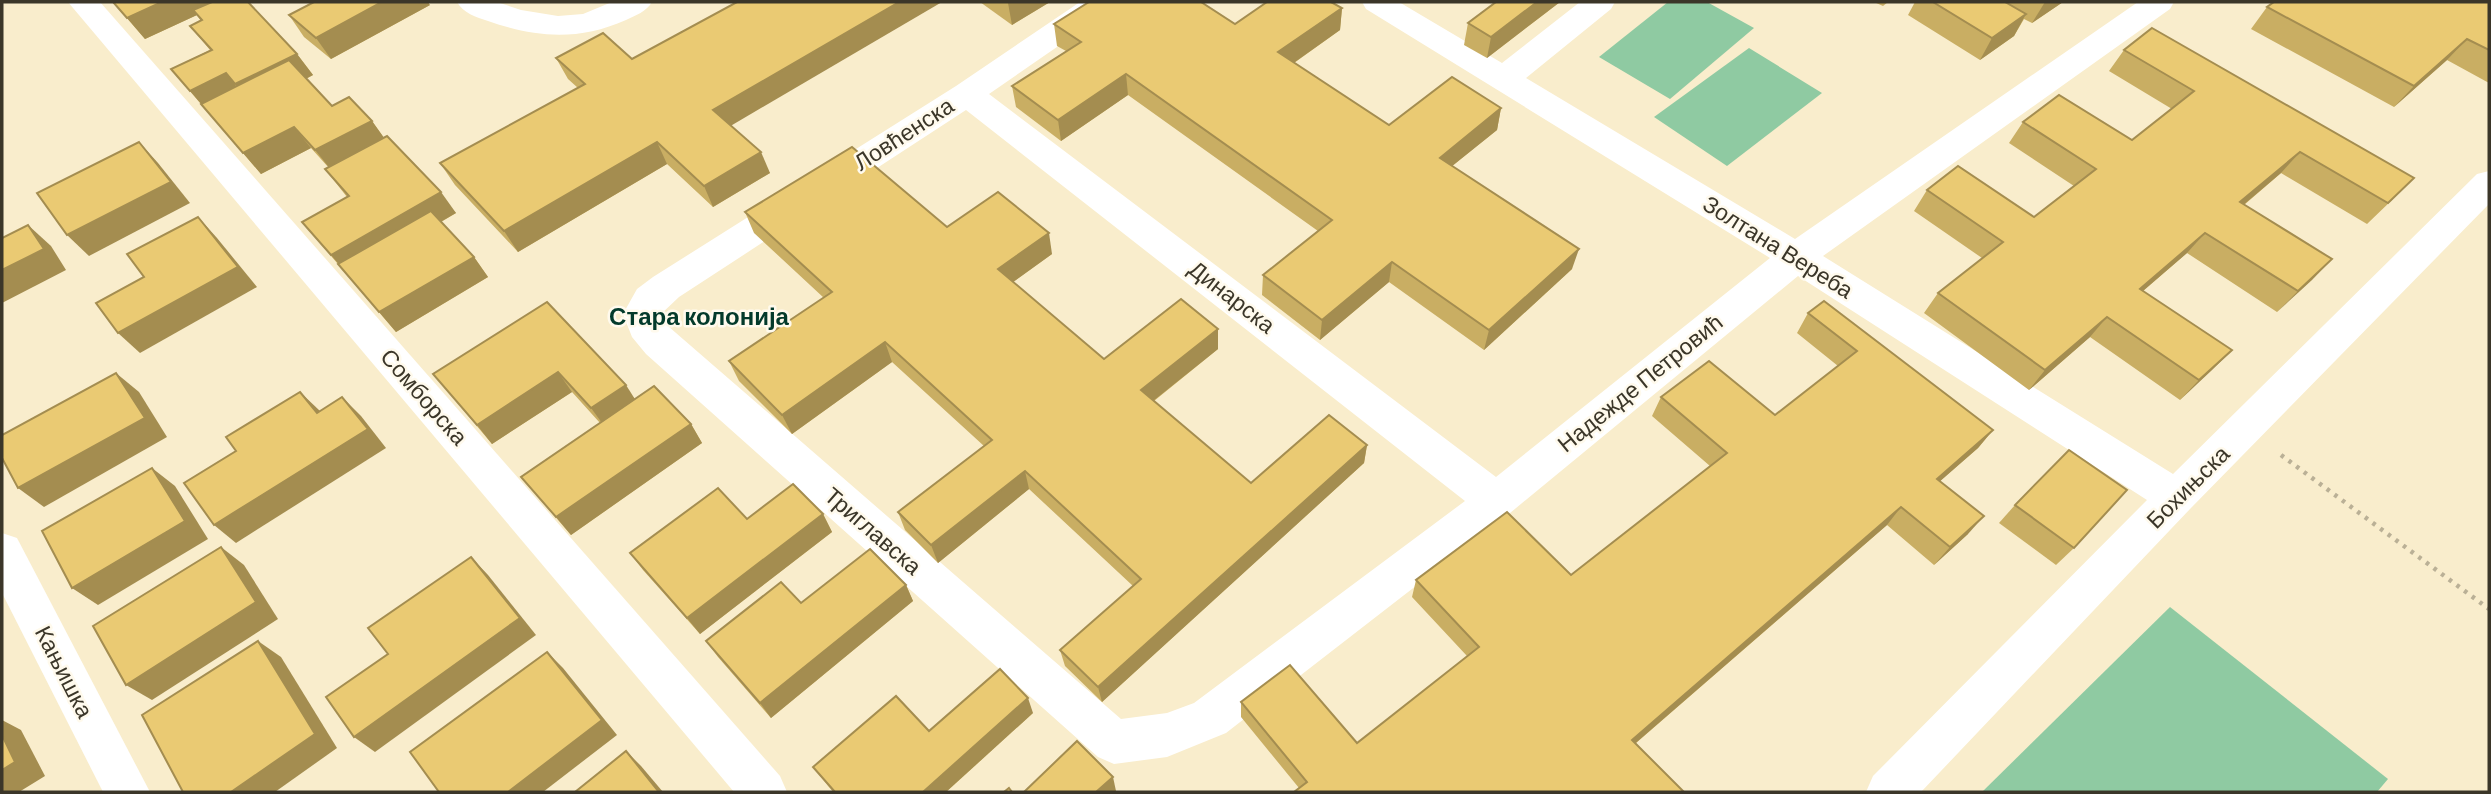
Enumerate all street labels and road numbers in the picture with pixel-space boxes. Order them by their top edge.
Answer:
street label: Ловћенска [848,90,959,176]
street label: Золтана Вереба [1698,189,1859,304]
street label: Динарска [1184,254,1281,339]
street label: Надежде Петровић [1551,307,1727,457]
street label: Сомборска [375,342,474,450]
street label: Бохињска [2140,439,2235,534]
street label: Триглавска [819,481,928,580]
street label: Кањишка [30,621,100,722]

